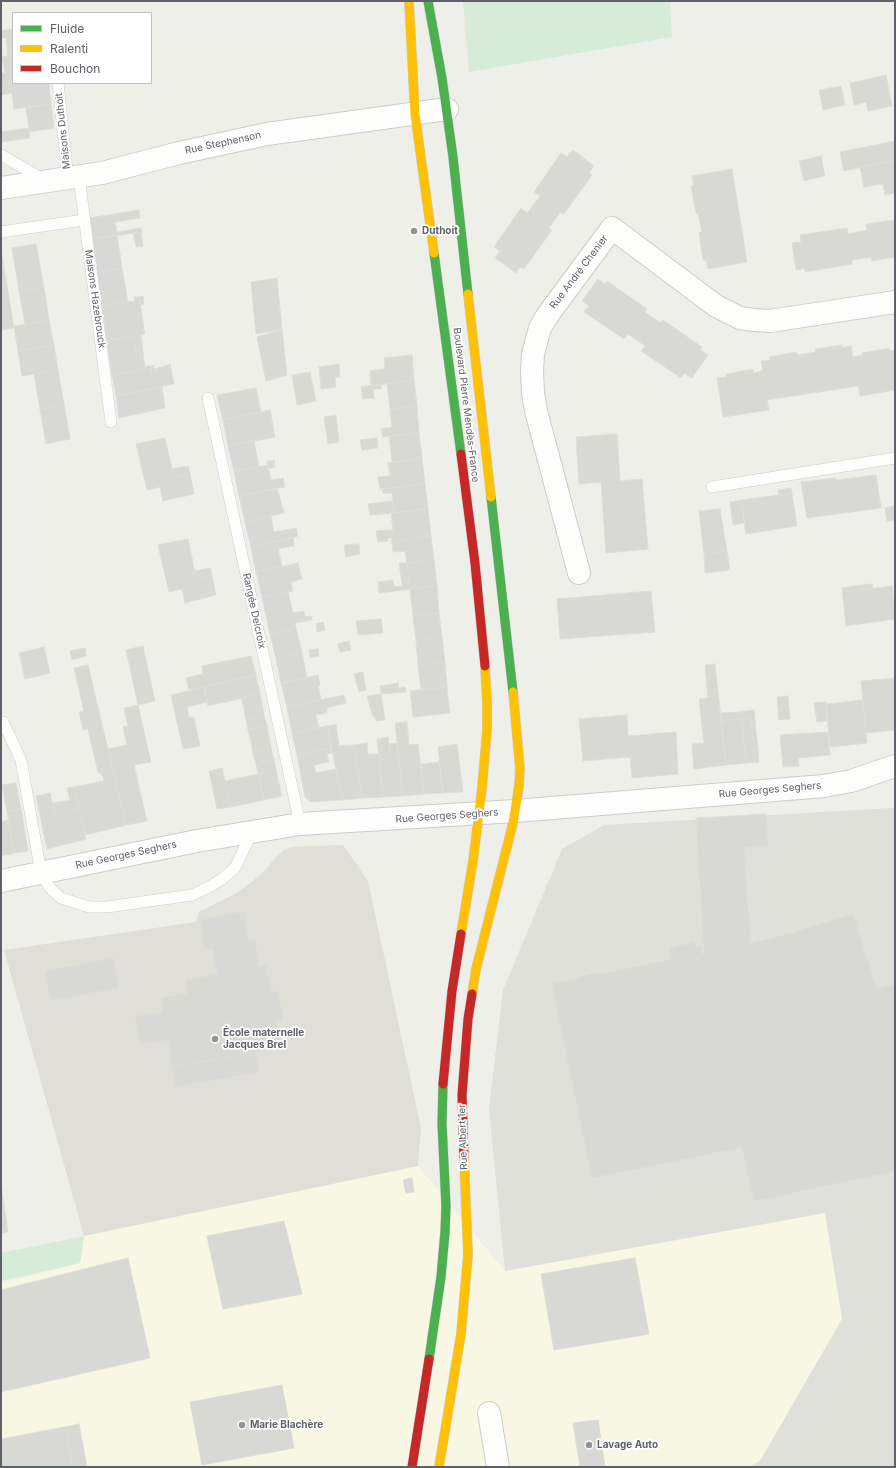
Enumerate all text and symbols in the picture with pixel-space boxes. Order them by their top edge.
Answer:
legend [12,12,152,84]
text: Fluide [50,21,84,36]
text: Ralenti [50,41,88,56]
text: Bouchon [50,61,100,76]
street label: Maisons Duthoit [53,92,73,170]
street label: Rue Stephenson [184,129,262,157]
place label: Duthoit [422,225,458,237]
marker: Duthoit [409,226,419,236]
street label: Rue André Chenier [547,233,611,311]
street label: Maisons Hazebrouck [82,249,108,349]
street label: Boulevard Pierre Mendès-France [451,327,481,483]
street label: Rangée Delcroix [240,572,268,650]
street label: Rue Georges Seghers [718,780,822,800]
street label: Rue Georges Seghers [395,806,499,826]
street label: Rue Georges Seghers [74,838,178,872]
place label: École maternelle Jacques Brel [223,1027,304,1050]
marker: École maternelle Jacques Brel [210,1034,220,1044]
street label: Rue Albert 1er [456,1104,470,1170]
place label: Marie Blachère [250,1419,323,1431]
marker: Marie Blachère [237,1420,247,1430]
place label: Lavage Auto [597,1439,658,1451]
marker: Lavage Auto [584,1440,594,1450]

